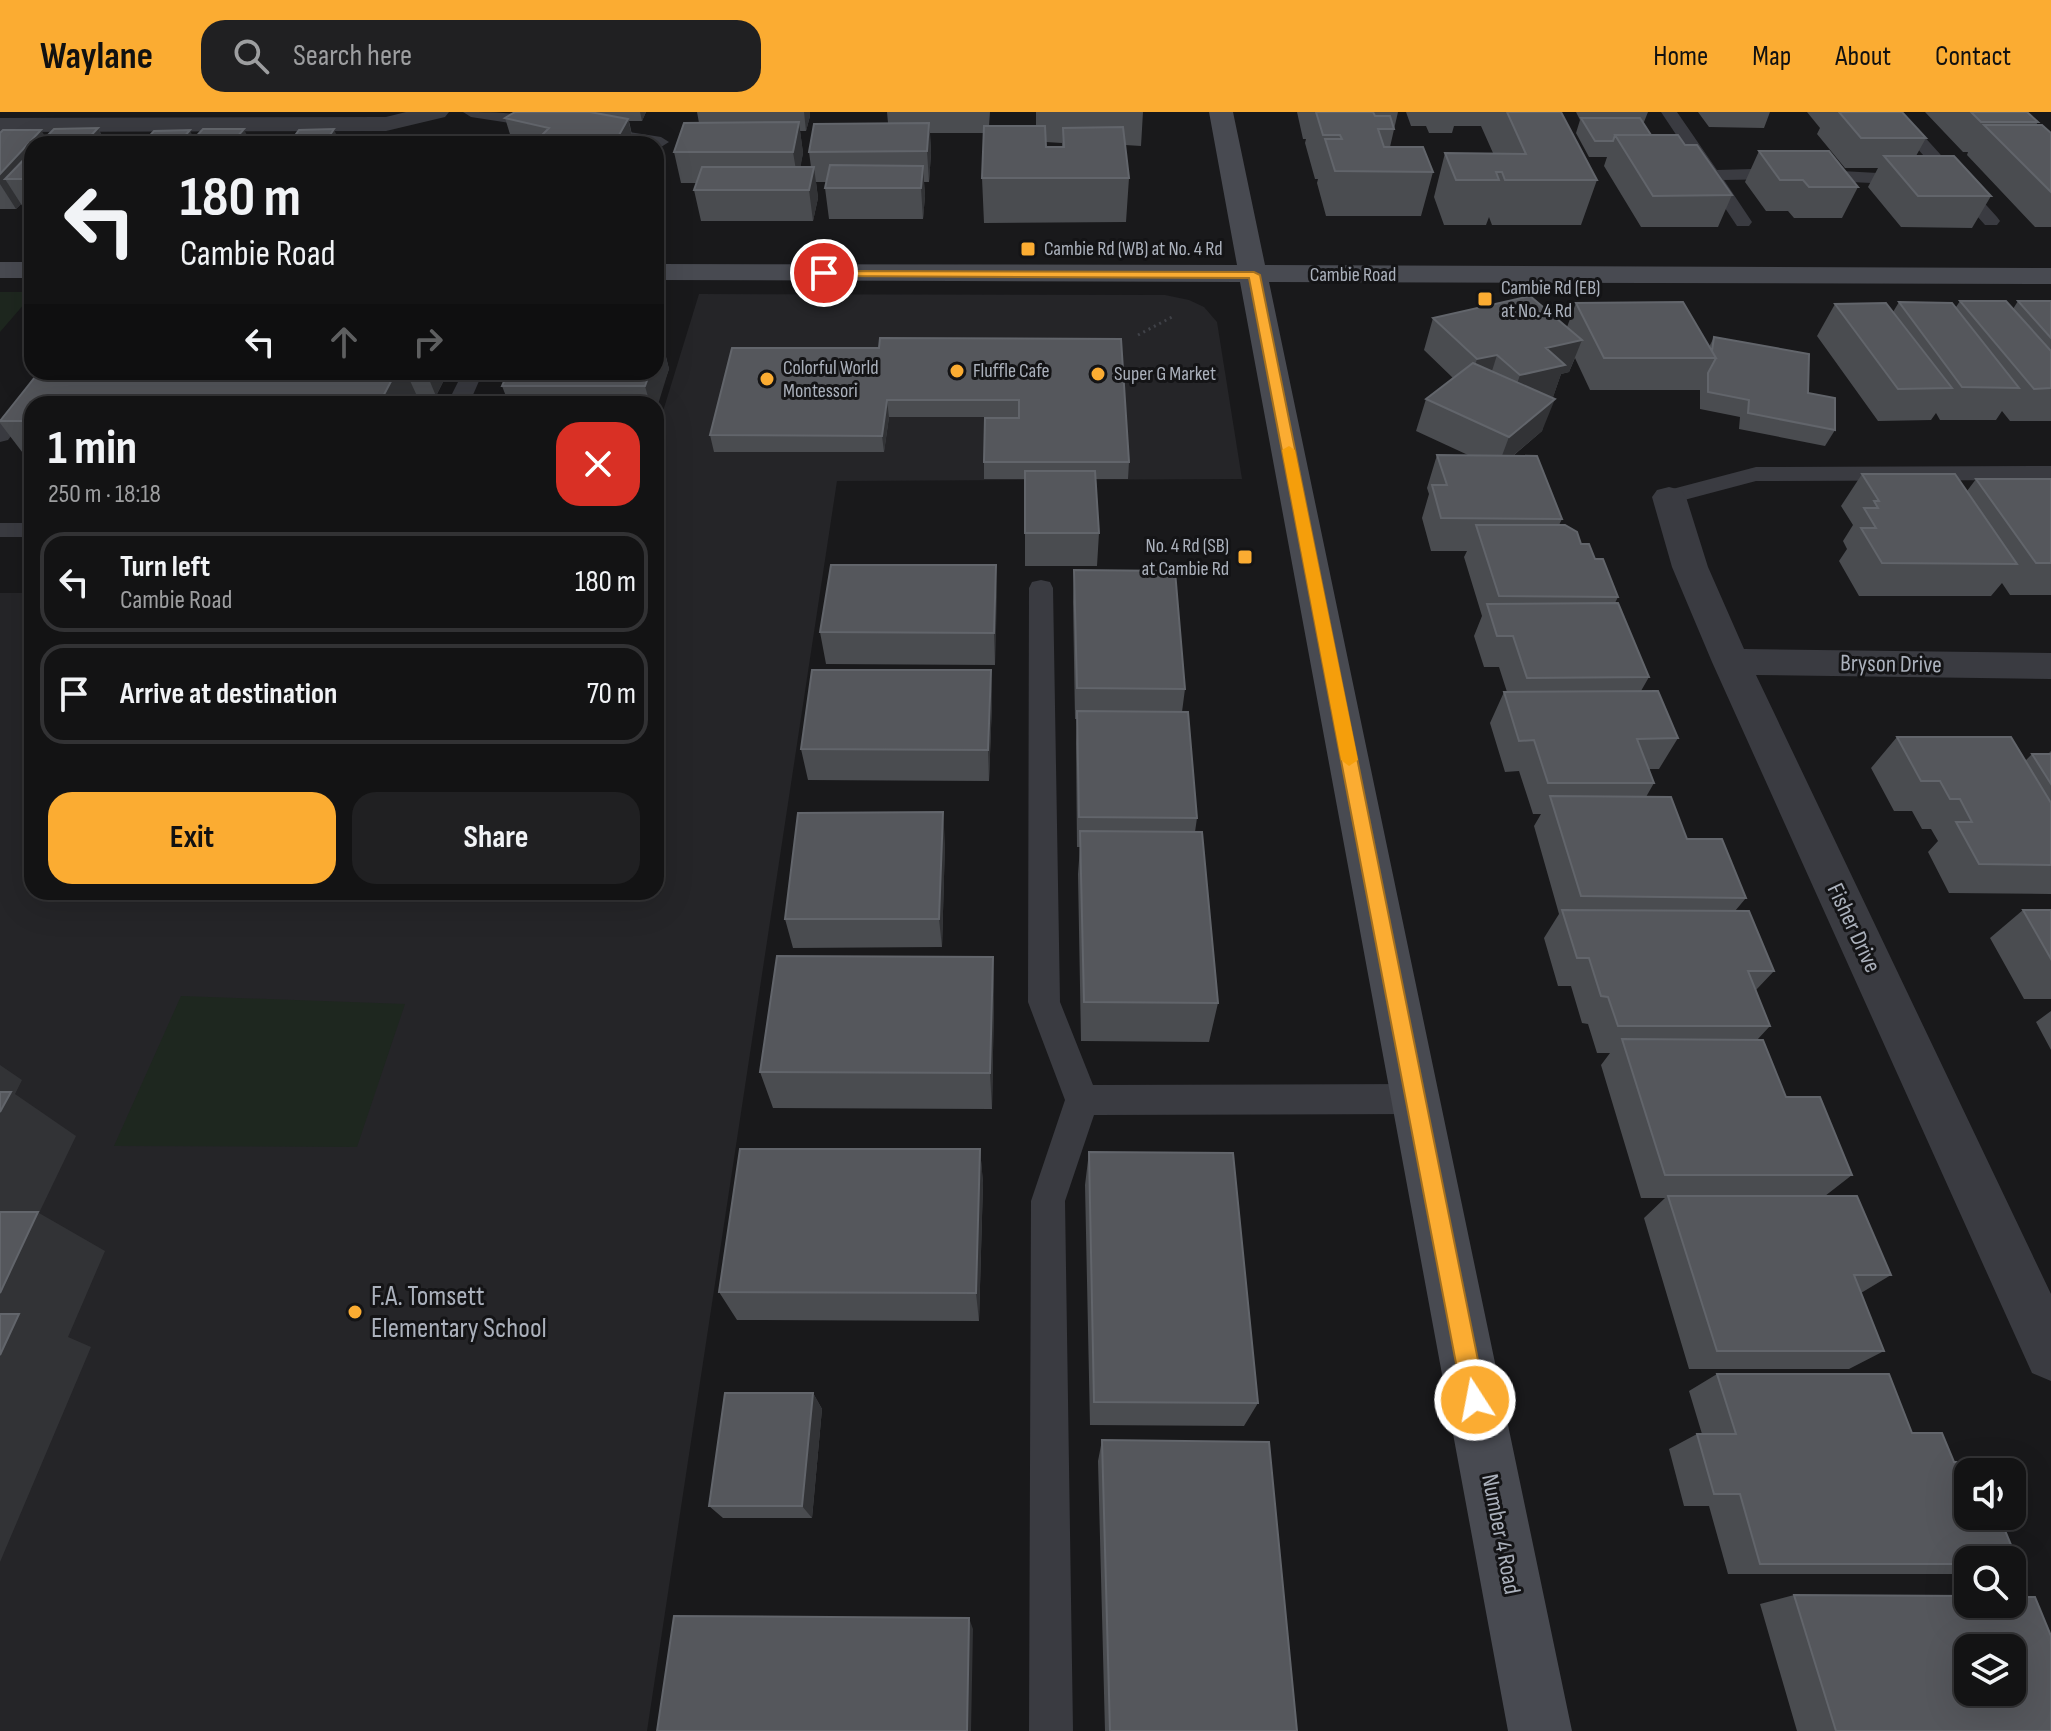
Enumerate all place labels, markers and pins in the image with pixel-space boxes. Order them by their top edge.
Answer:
place label: Cambie Rd (WB) at No. 4 Rd [1044,237,1223,261]
pin [790,239,858,307]
marker: Cambie Rd (WB) at No. 4 Rd [1019,240,1037,258]
place label: Cambie Rd (EB) at No. 4 Rd [1501,276,1600,323]
marker: Cambie Rd (EB) at No. 4 Rd [1476,290,1494,308]
place label: Colorful World Montessori [783,356,879,403]
place label: Fluffle Cafe [973,359,1050,383]
marker: Fluffle Cafe [948,362,966,380]
place label: Super G Market [1114,362,1216,386]
marker: Super G Market [1089,365,1107,383]
marker: Colorful World Montessori [758,370,776,388]
place label: No. 4 Rd (SB) at Cambie Rd [1142,534,1229,581]
marker: No. 4 Rd (SB) at Cambie Rd [1236,548,1254,566]
place label: F.A. Tomsett Elementary School [371,1280,547,1345]
marker: F.A. Tomsett Elementary School [346,1303,364,1321]

